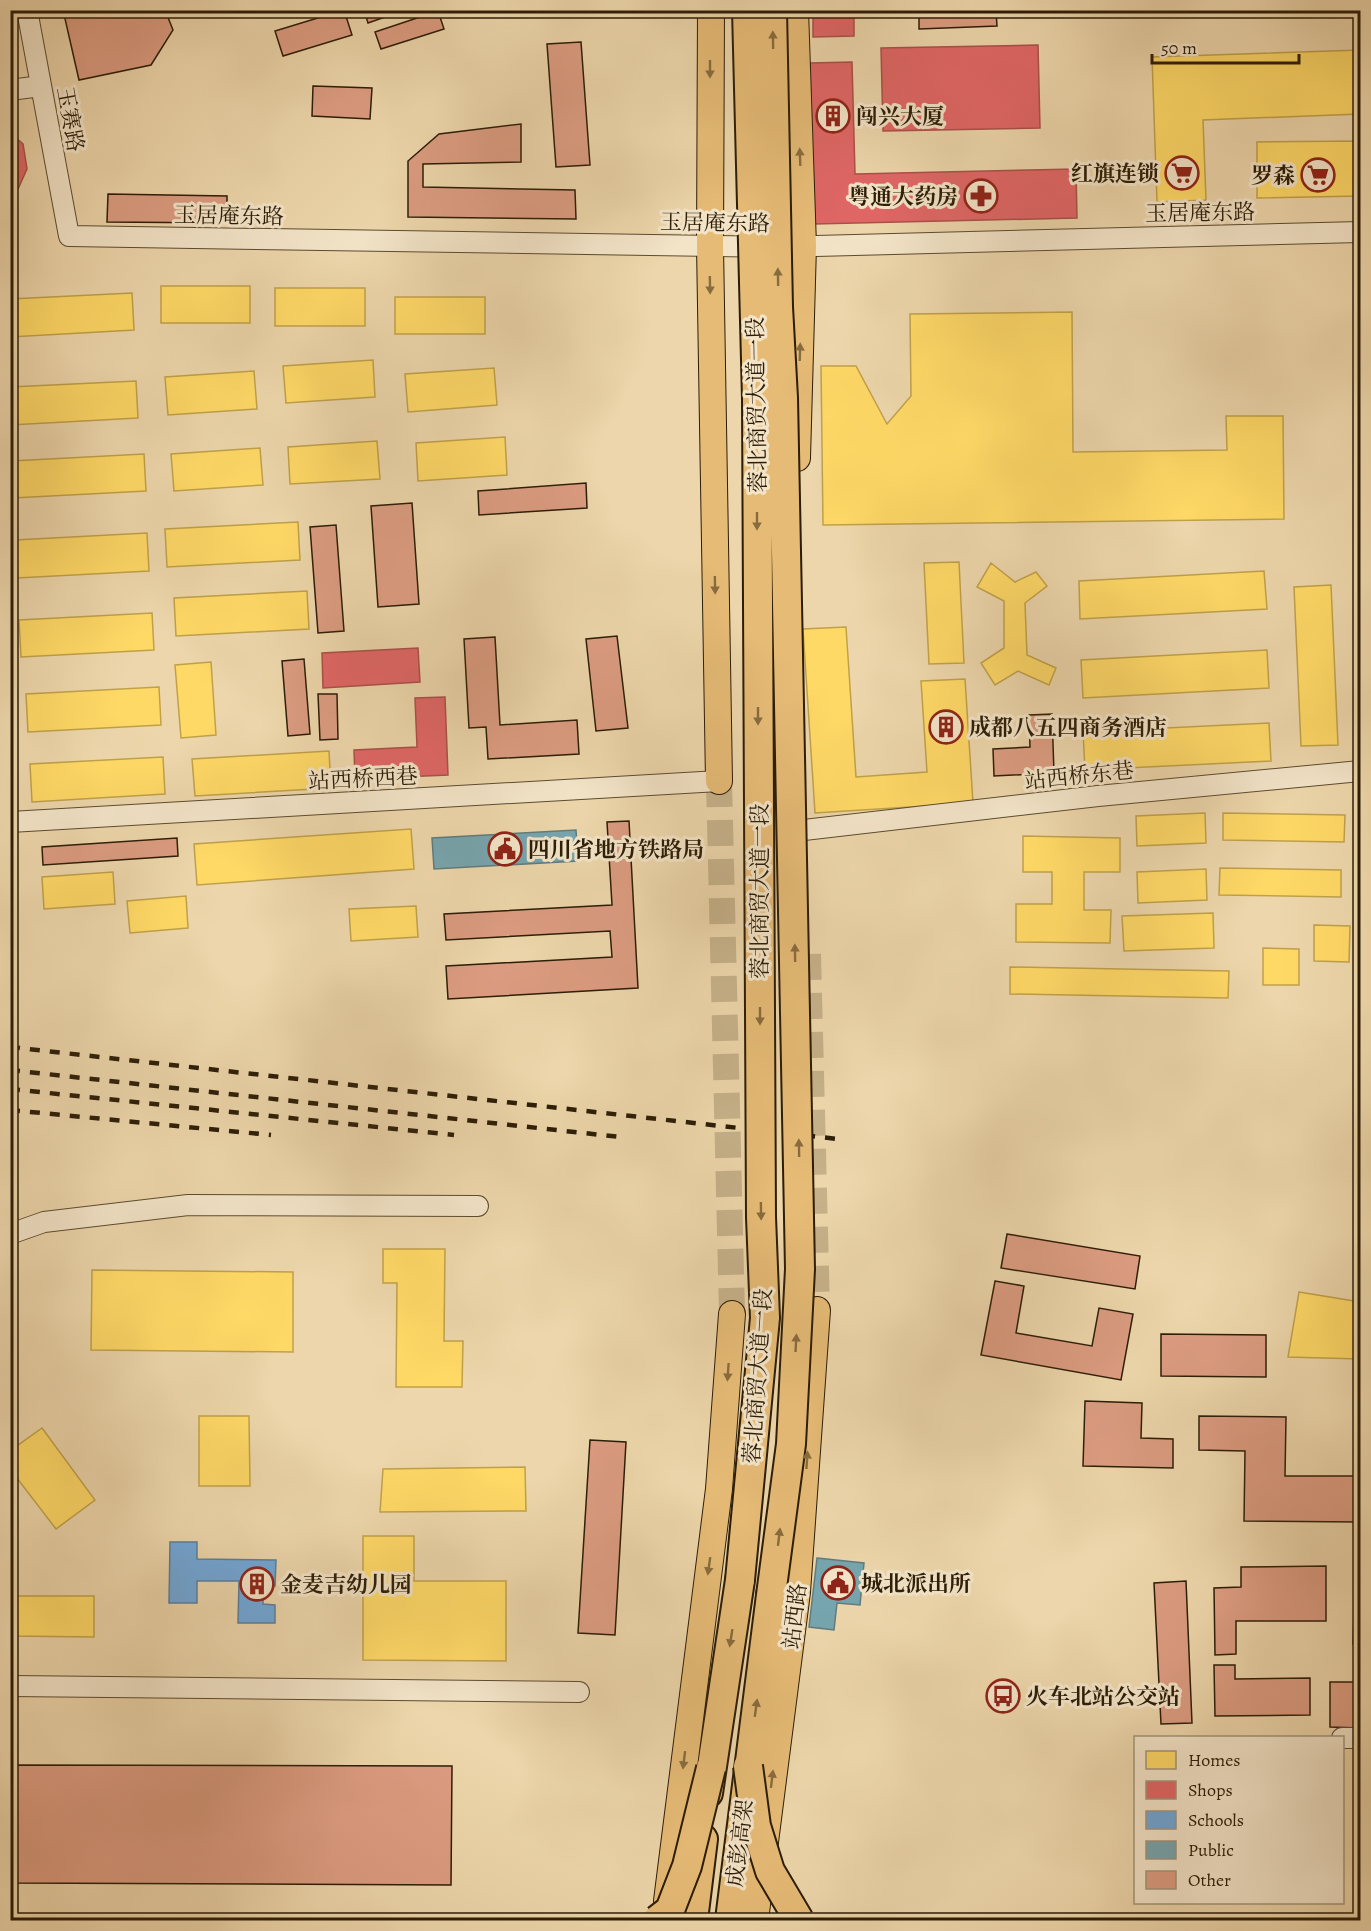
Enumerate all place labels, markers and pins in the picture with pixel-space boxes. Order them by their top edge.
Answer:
building icon: 闯兴大厦 [815,98,851,134]
place label: 闯兴大厦 [856,102,944,132]
supermarket icon: 红旗连锁 [1164,155,1200,191]
supermarket icon: 罗森 [1300,157,1336,193]
place label: 红旗连锁 [1071,159,1159,189]
place label: 罗森 [1251,161,1295,191]
pharmacy icon: 粤通大药房 [963,178,999,214]
place label: 粤通大药房 [848,182,958,212]
building icon: 成都八五四商务酒店 [928,709,964,745]
place label: 成都八五四商务酒店 [969,713,1167,743]
public building icon: 四川省地方铁路局 [487,831,523,867]
place label: 四川省地方铁路局 [528,835,704,865]
public building icon: 城北派出所 [820,1565,856,1601]
building icon: 金麦吉幼儿园 [239,1566,275,1602]
place label: 城北派出所 [861,1569,971,1599]
place label: 金麦吉幼儿园 [280,1570,412,1600]
bus stop icon: 火车北站公交站 [985,1678,1021,1714]
place label: 火车北站公交站 [1026,1682,1180,1712]

